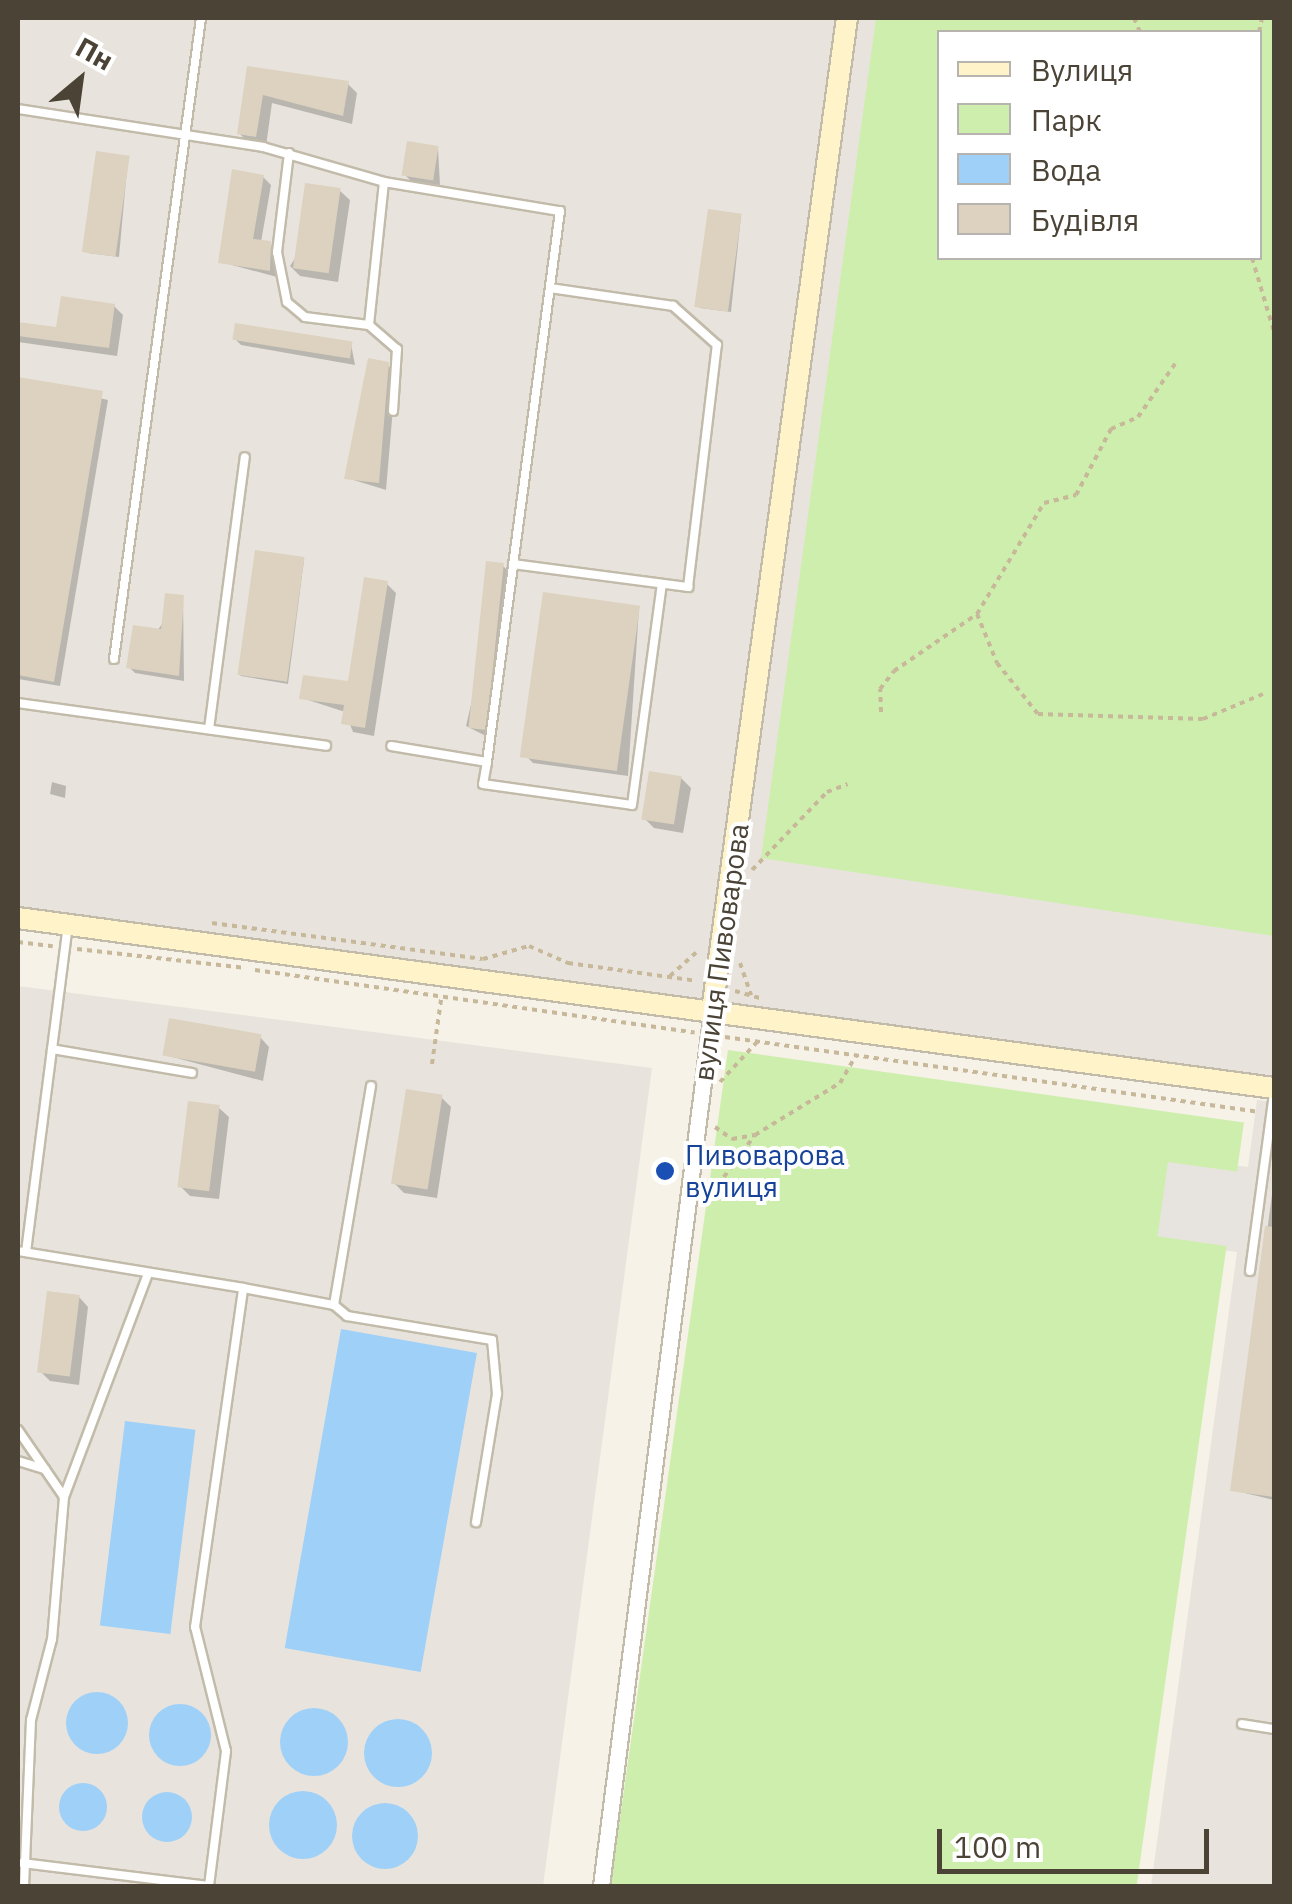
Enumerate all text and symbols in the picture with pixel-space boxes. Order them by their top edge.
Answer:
text: Пн [70,28,120,78]
north arrow [30,30,130,130]
legend [937,30,1262,260]
text: Вулиця [1031,50,1133,89]
text: Парк [1031,100,1102,139]
text: Вода [1031,150,1101,189]
text: Будівля [1031,200,1139,239]
street label: вулиця Пивоварова [686,821,756,1083]
place label: Пивоварова вулиця [685,1138,845,1204]
marker: Пивоварова вулиця [654,1160,676,1182]
scale bar [942,1809,1214,1871]
text: 100 m [954,1827,1041,1866]

